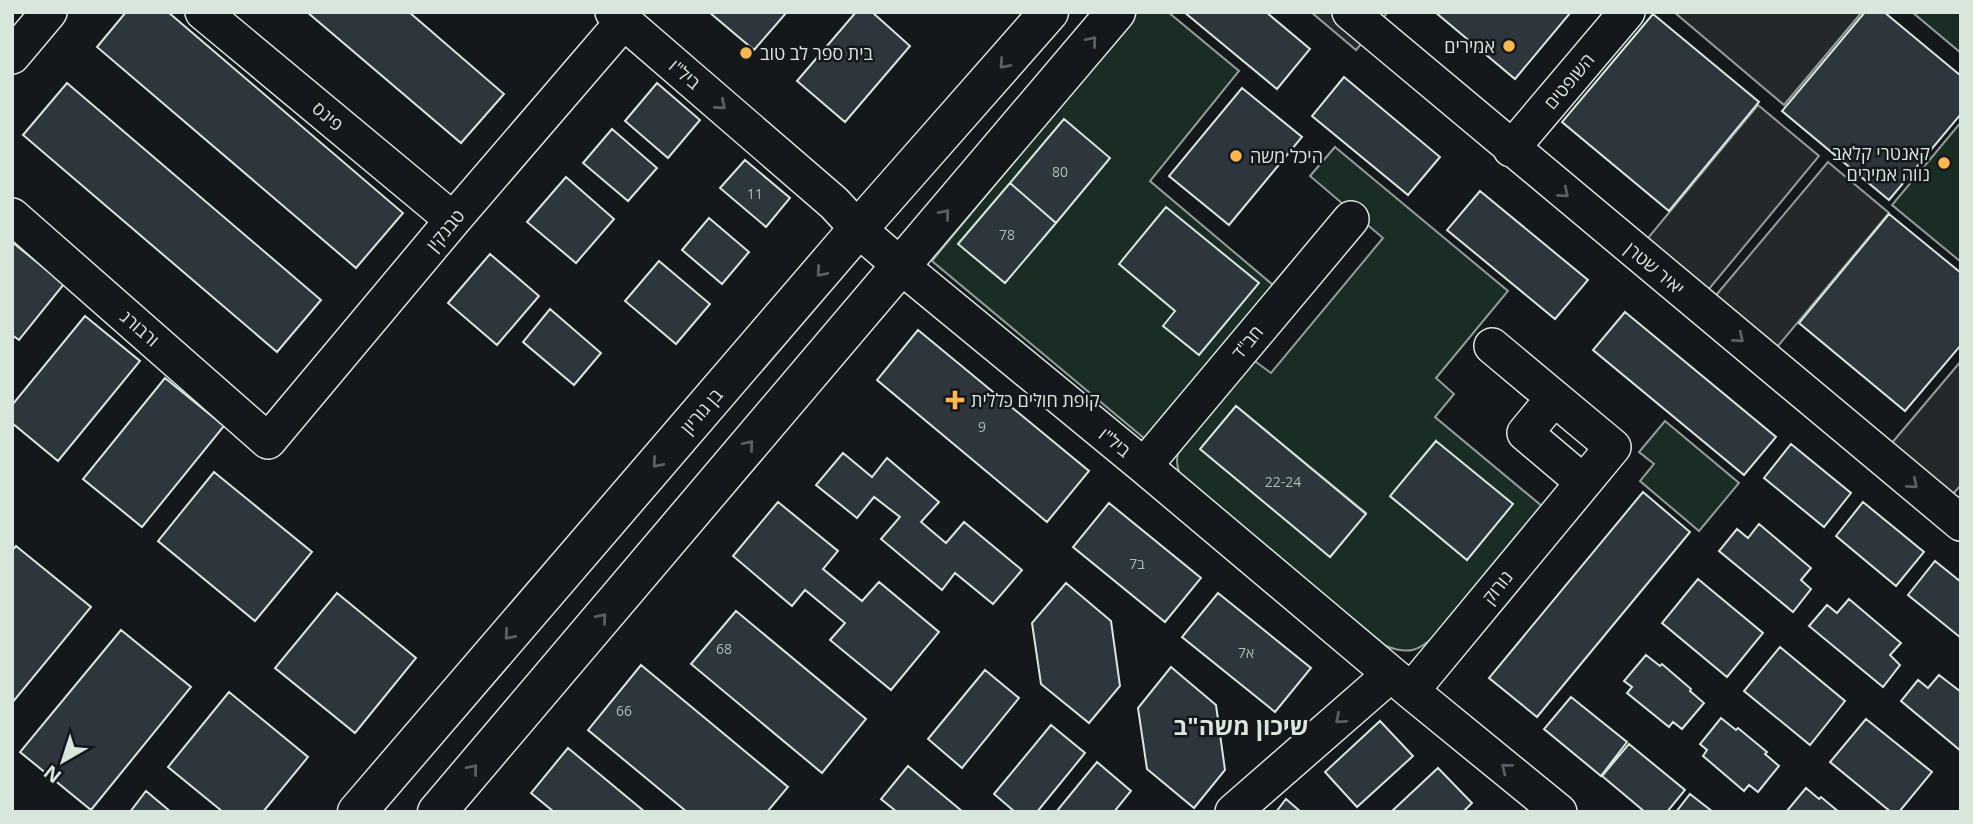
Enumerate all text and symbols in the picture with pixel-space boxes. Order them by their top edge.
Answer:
place label: אמירים [1444,34,1495,58]
one-way arrow [1084,36,1096,49]
marker: אמירים [1501,38,1517,54]
place label: בית ספר לב טוב [760,41,874,65]
marker: בית ספר לב טוב [738,45,754,61]
street label: השופטים [1539,48,1599,114]
street label: ביל"ו [664,54,706,95]
one-way arrow [999,55,1012,68]
street label: פינס [307,96,349,136]
one-way arrow [712,97,725,109]
place label: קאנטרי קלאב נווה אמירים [1832,141,1930,186]
place label: היכל משה [1250,144,1323,168]
marker: היכל משה [1228,148,1244,164]
marker: קאנטרי קלאב נווה אמירים [1936,155,1952,171]
house number: 80 [1052,162,1068,181]
house number: 11 [747,184,763,203]
one-way arrow [1556,184,1568,197]
street label: טבנקין [420,204,470,256]
one-way arrow [937,210,949,223]
house number: 78 [999,225,1015,244]
street label: יאיר שטרן [1620,236,1690,300]
one-way arrow [817,263,829,276]
street label: ורבורג [116,305,164,351]
street label: חב"ד [1226,320,1268,364]
one-way arrow [1730,330,1743,342]
street label: בן גוריון [675,383,728,439]
place label: קופת חולים כללית [971,388,1100,412]
marker: קופת חולים כללית [945,390,965,410]
house number: 9 [978,417,986,436]
street label: ביל"ו [1094,422,1136,462]
one-way arrow [741,440,753,453]
one-way arrow [653,454,665,467]
house number: 22-24 [1265,472,1301,491]
one-way arrow [1905,476,1918,488]
house number: 7ב [1129,554,1145,573]
street label: נורוק [1476,565,1518,609]
one-way arrow [594,613,606,626]
one-way arrow [505,627,517,640]
house number: 68 [716,639,732,658]
house number: 7א [1238,643,1254,662]
house number: 66 [616,701,632,720]
district label: שיכון משה"ב [1173,709,1309,742]
one-way arrow [1335,711,1348,723]
north arrow [28,726,98,796]
text: N [38,759,66,789]
one-way arrow [465,764,477,777]
one-way arrow [1501,764,1513,777]

